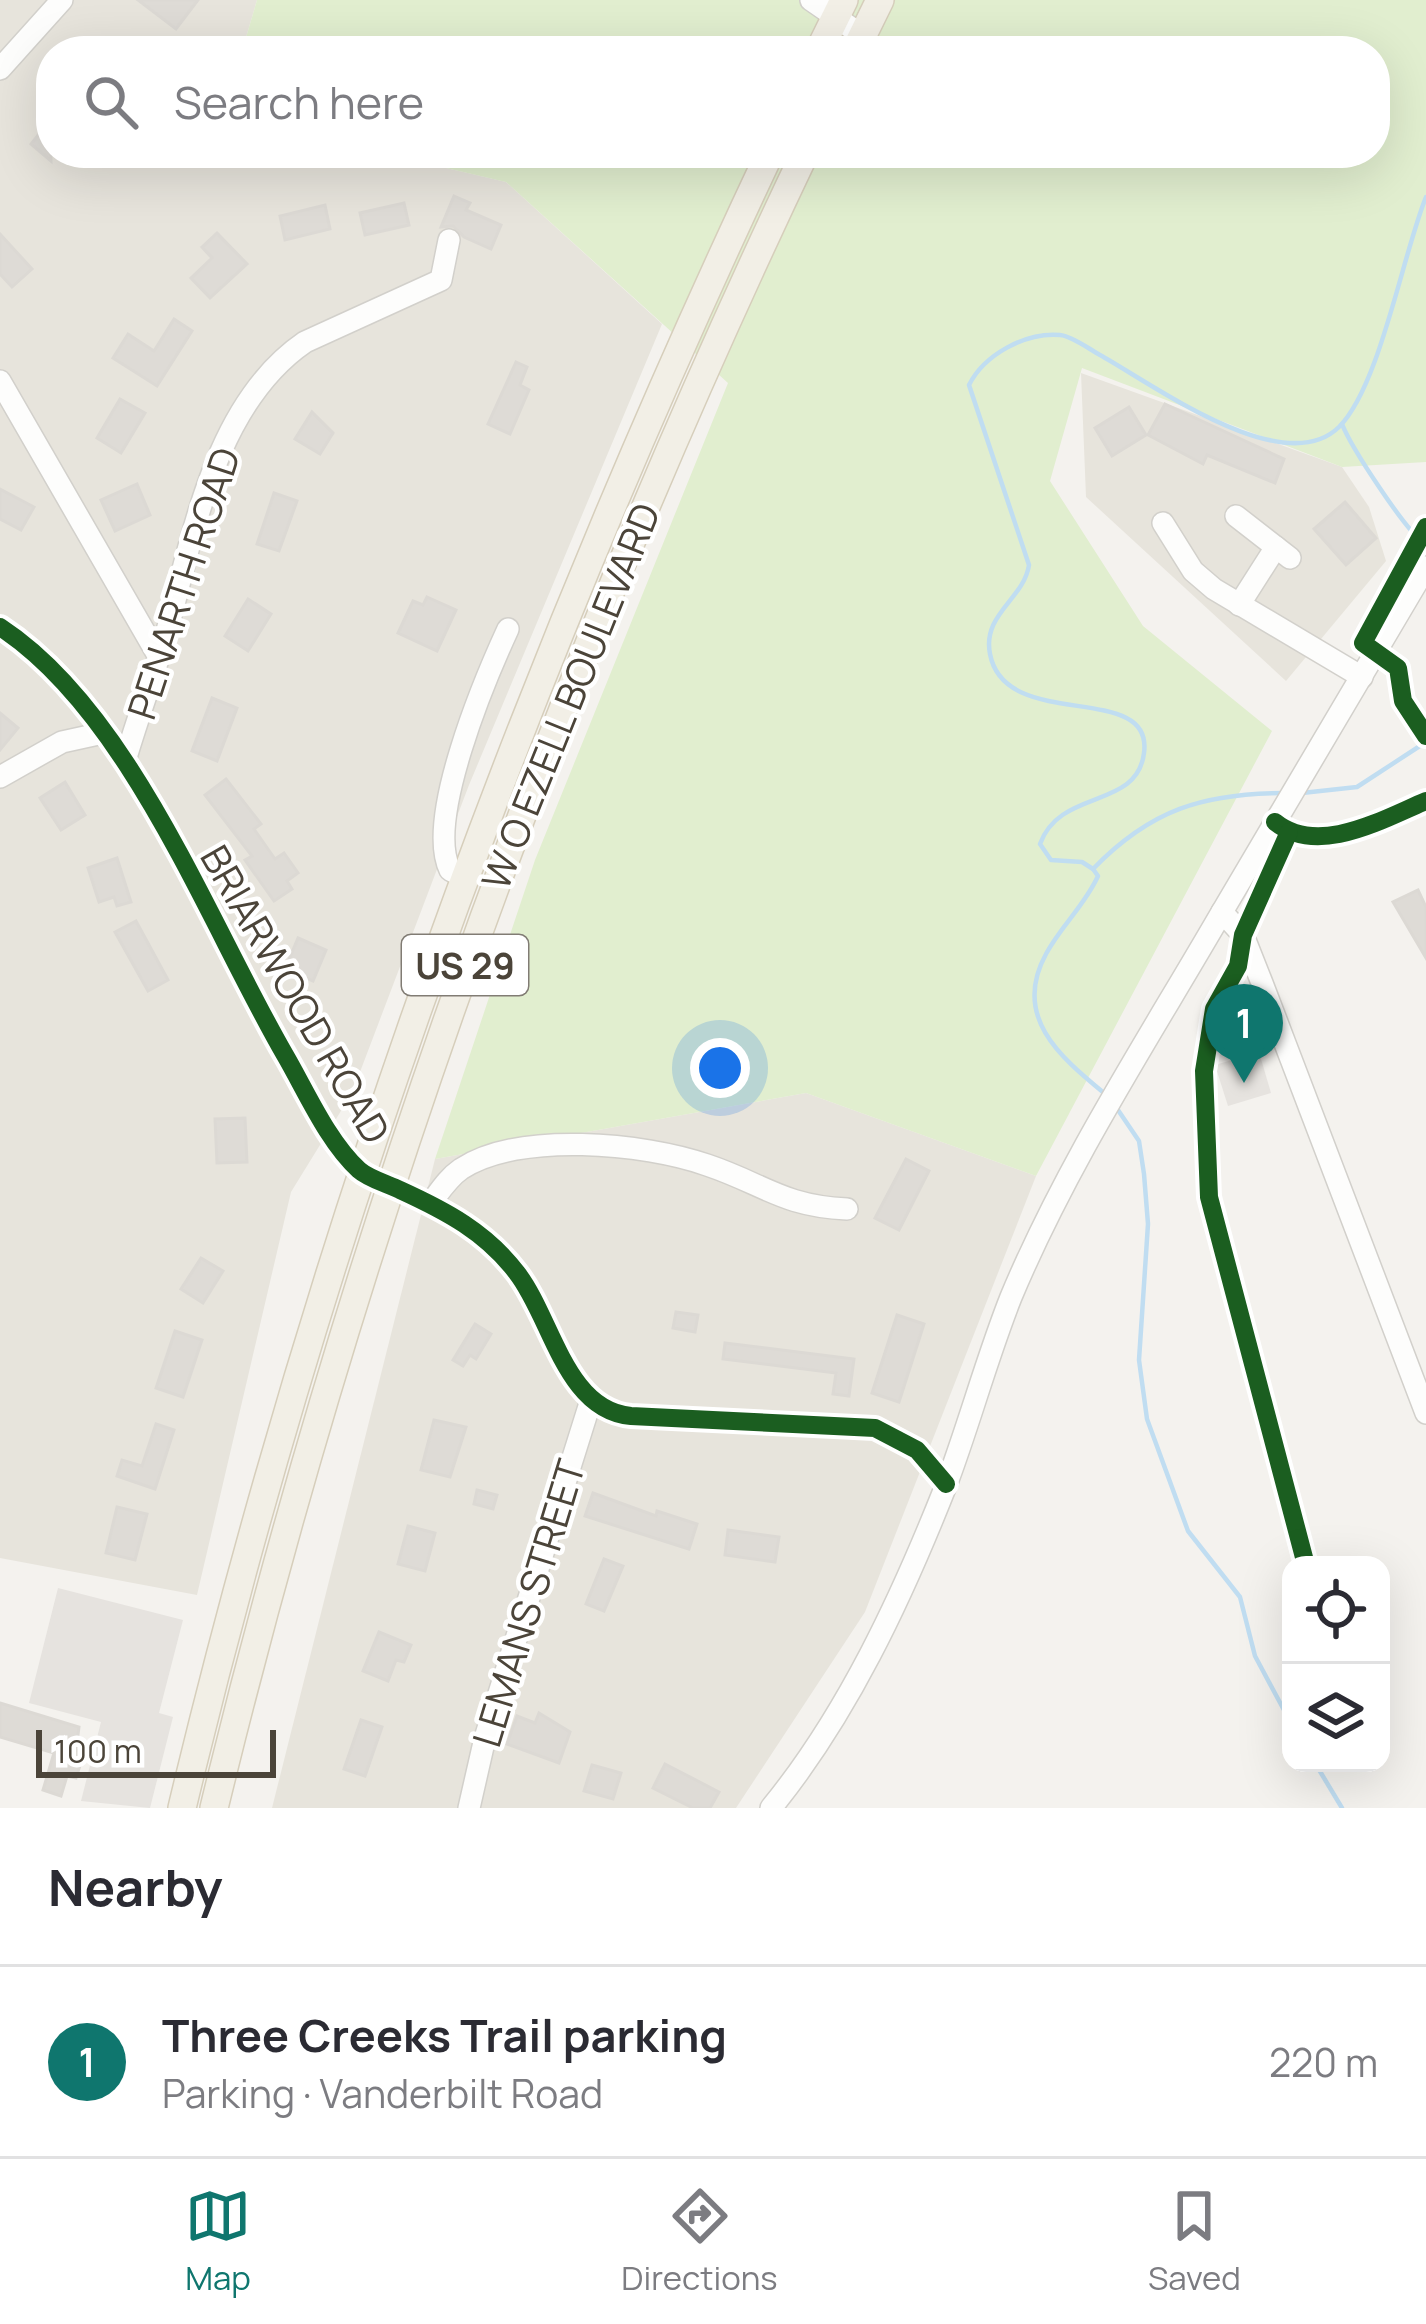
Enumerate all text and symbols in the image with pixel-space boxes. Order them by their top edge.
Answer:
search box [36,36,1390,168]
icon: search [78,69,144,135]
text: Search here [174,71,424,133]
street label: PENARTH ROAD [114,440,252,726]
street label: W O EZELL BOULEVARD [468,495,672,897]
street label: BRIARWOOD ROAD [189,835,403,1153]
road number: US 29 [402,935,528,995]
pin: 1 [1205,984,1283,1083]
your location [690,1038,750,1098]
street label: LEMANS STREET [459,1453,597,1753]
map controls [1282,1556,1390,1772]
button: locate [1282,1556,1390,1664]
button: layers [1282,1664,1390,1772]
scale bar [36,1724,276,1777]
text: 100 m [54,1728,142,1773]
text: Nearby [48,1852,223,1921]
text: Three Creeks Trail parking [162,2004,727,2066]
text: 1 [78,2035,96,2089]
text: 220 m [1269,2035,1378,2089]
text: Parking · Vanderbilt Road [162,2066,603,2120]
tab: Map [185,2183,251,2300]
tab: Directions [621,2183,778,2300]
tab: Saved [1148,2183,1241,2300]

